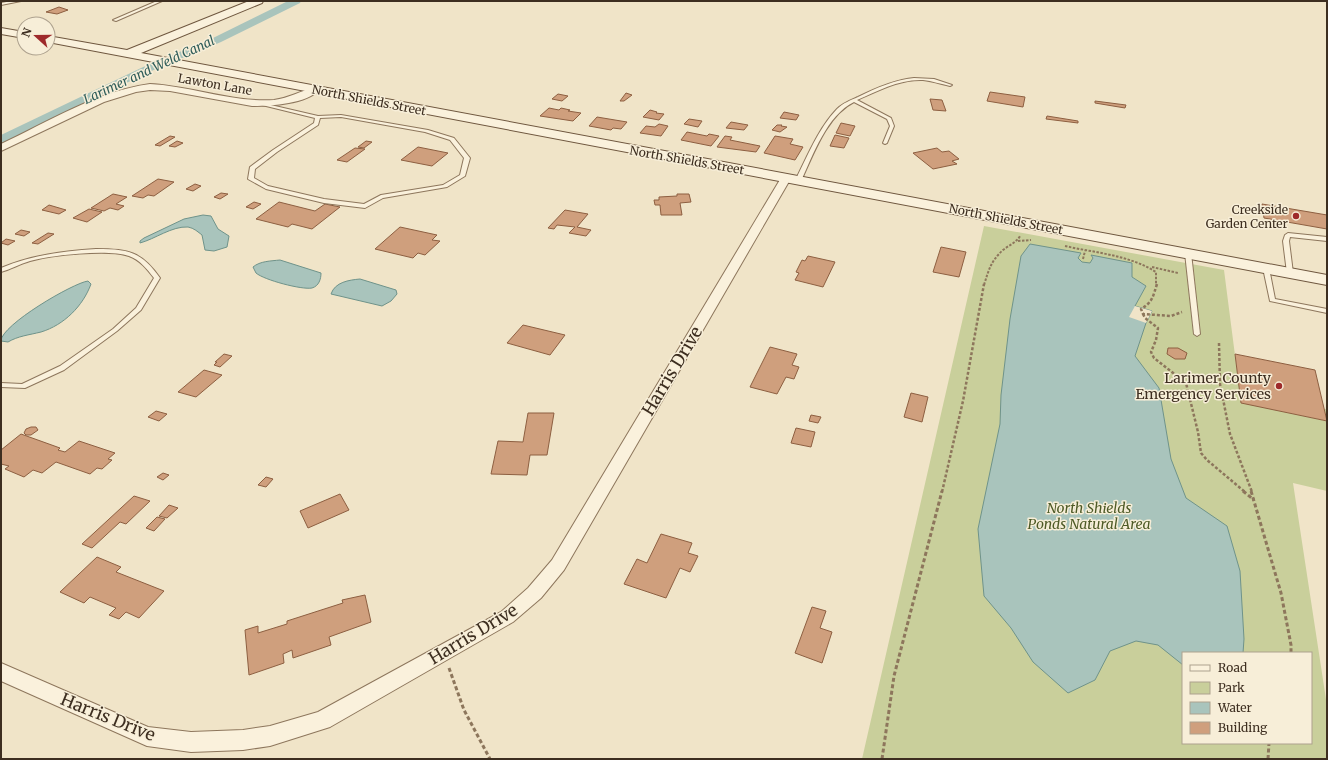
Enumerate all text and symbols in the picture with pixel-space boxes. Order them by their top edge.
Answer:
north arrow [16,16,56,56]
text: N [19,26,35,39]
water label: Larimer and Weld Canal [81,32,218,108]
street label: Lawton Lane [177,70,253,98]
street label: North Shields Street [311,82,428,118]
street label: North Shields Street [629,143,746,178]
street label: North Shields Street [948,201,1065,237]
place label: Creekside Garden Center [1206,202,1289,231]
marker: Creekside Garden Center [1291,211,1301,221]
street label: Harris Drive [637,322,707,420]
place label: Larimer County Emergency Services [1135,369,1272,403]
marker: Larimer County Emergency Services [1274,381,1284,391]
park label: North Shields Ponds Natural Area [1028,499,1150,533]
street label: Harris Drive [424,599,522,669]
legend [1182,652,1312,744]
text: Road [1218,660,1247,675]
text: Park [1218,680,1245,695]
street label: Harris Drive [57,688,159,746]
text: Water [1217,700,1253,715]
text: Building [1218,720,1268,735]

